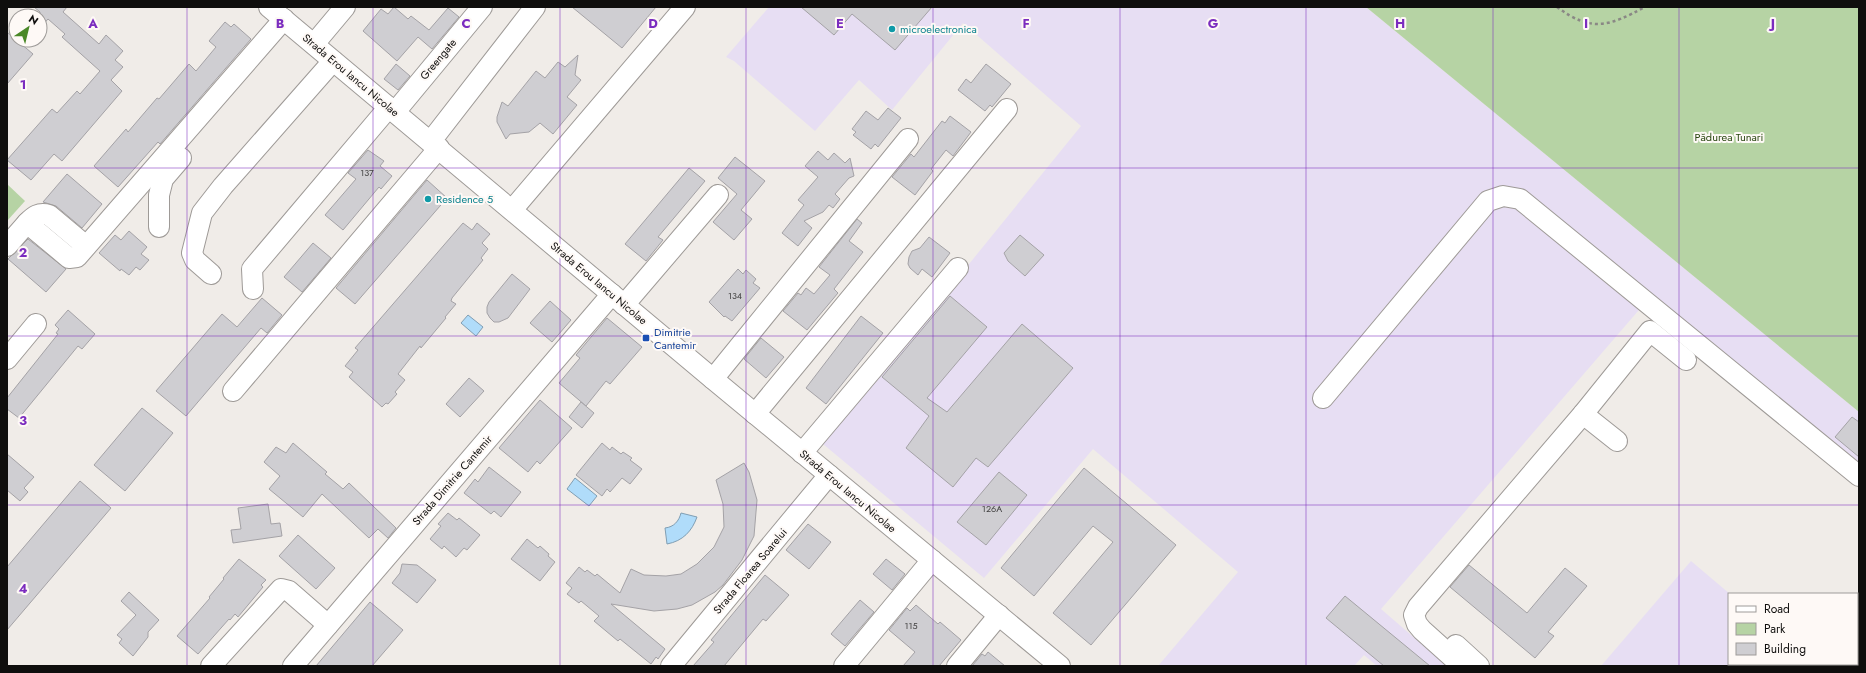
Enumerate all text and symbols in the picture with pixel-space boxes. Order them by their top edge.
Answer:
north arrow [8,8,48,48]
text: N [26,11,42,29]
text: A [87,14,98,33]
text: B [276,14,285,33]
text: C [461,14,471,33]
text: D [648,14,658,33]
text: E [836,14,844,33]
text: F [1022,14,1030,33]
text: G [1208,14,1219,33]
text: H [1395,14,1405,33]
text: I [1584,14,1588,33]
text: J [1768,14,1775,33]
place label: microelectronica [900,21,977,37]
marker: microelectronica [887,24,897,34]
street label: Strada Erou Iancu Nicolae [299,30,403,120]
street label: Greengate [416,35,460,83]
text: 1 [20,75,26,94]
park label: Pădurea Tunari [1695,129,1764,145]
house number: 137 [360,166,374,179]
place label: Residence 5 [436,191,493,207]
marker: Residence 5 [423,194,433,204]
street label: Strada Erou Iancu Nicolae [547,238,651,328]
text: 2 [19,243,27,262]
house number: 134 [728,289,742,302]
place label: Dimitrie Cantemir [654,324,696,353]
marker: Dimitrie Cantemir [641,333,651,343]
text: 3 [19,411,27,430]
street label: Strada Dimitrie Cantemir [408,431,496,529]
street label: Strada Erou Iancu Nicolae [796,446,900,536]
house number: 126A [982,502,1002,515]
street label: Strada Floarea Soarelui [709,525,791,617]
text: 4 [18,579,28,598]
legend [1728,593,1858,665]
text: Road [1764,600,1790,618]
house number: 115 [904,619,918,632]
text: Park [1764,620,1786,638]
text: Building [1764,640,1806,658]

